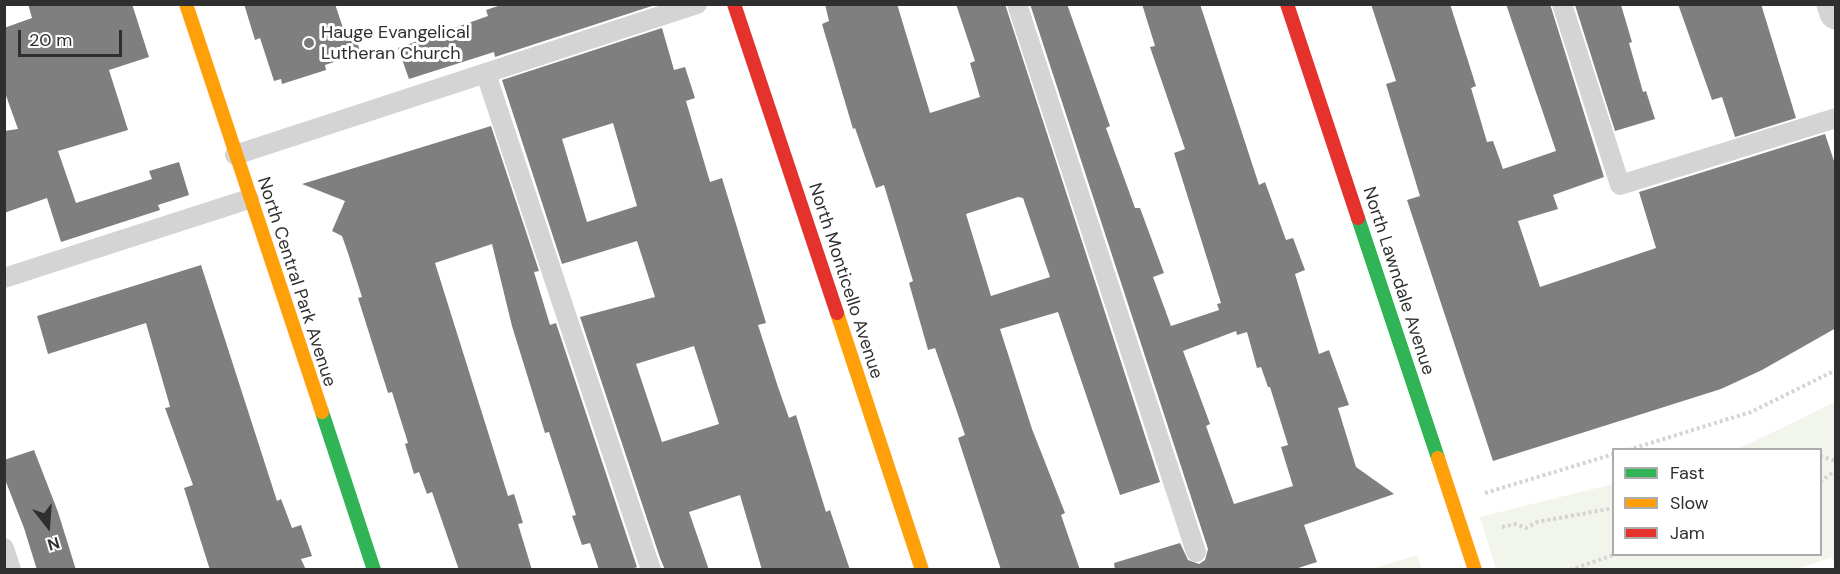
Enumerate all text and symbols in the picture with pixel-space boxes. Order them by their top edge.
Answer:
scale bar [21,18,124,56]
place label: Hauge Evangelical Lutheran Church [321,22,470,64]
text: 20 m [29,28,72,52]
marker: Hauge Evangelical Lutheran Church [302,36,316,50]
street label: North Central Park Avenue [252,174,340,390]
street label: North Monticello Avenue [803,180,887,382]
street label: North Lawndale Avenue [1357,184,1439,378]
legend [1612,448,1822,556]
text: Fast [1670,461,1705,485]
text: Slow [1670,491,1709,515]
north arrow [18,496,78,556]
text: Jam [1670,521,1705,545]
text: N [45,532,62,555]

